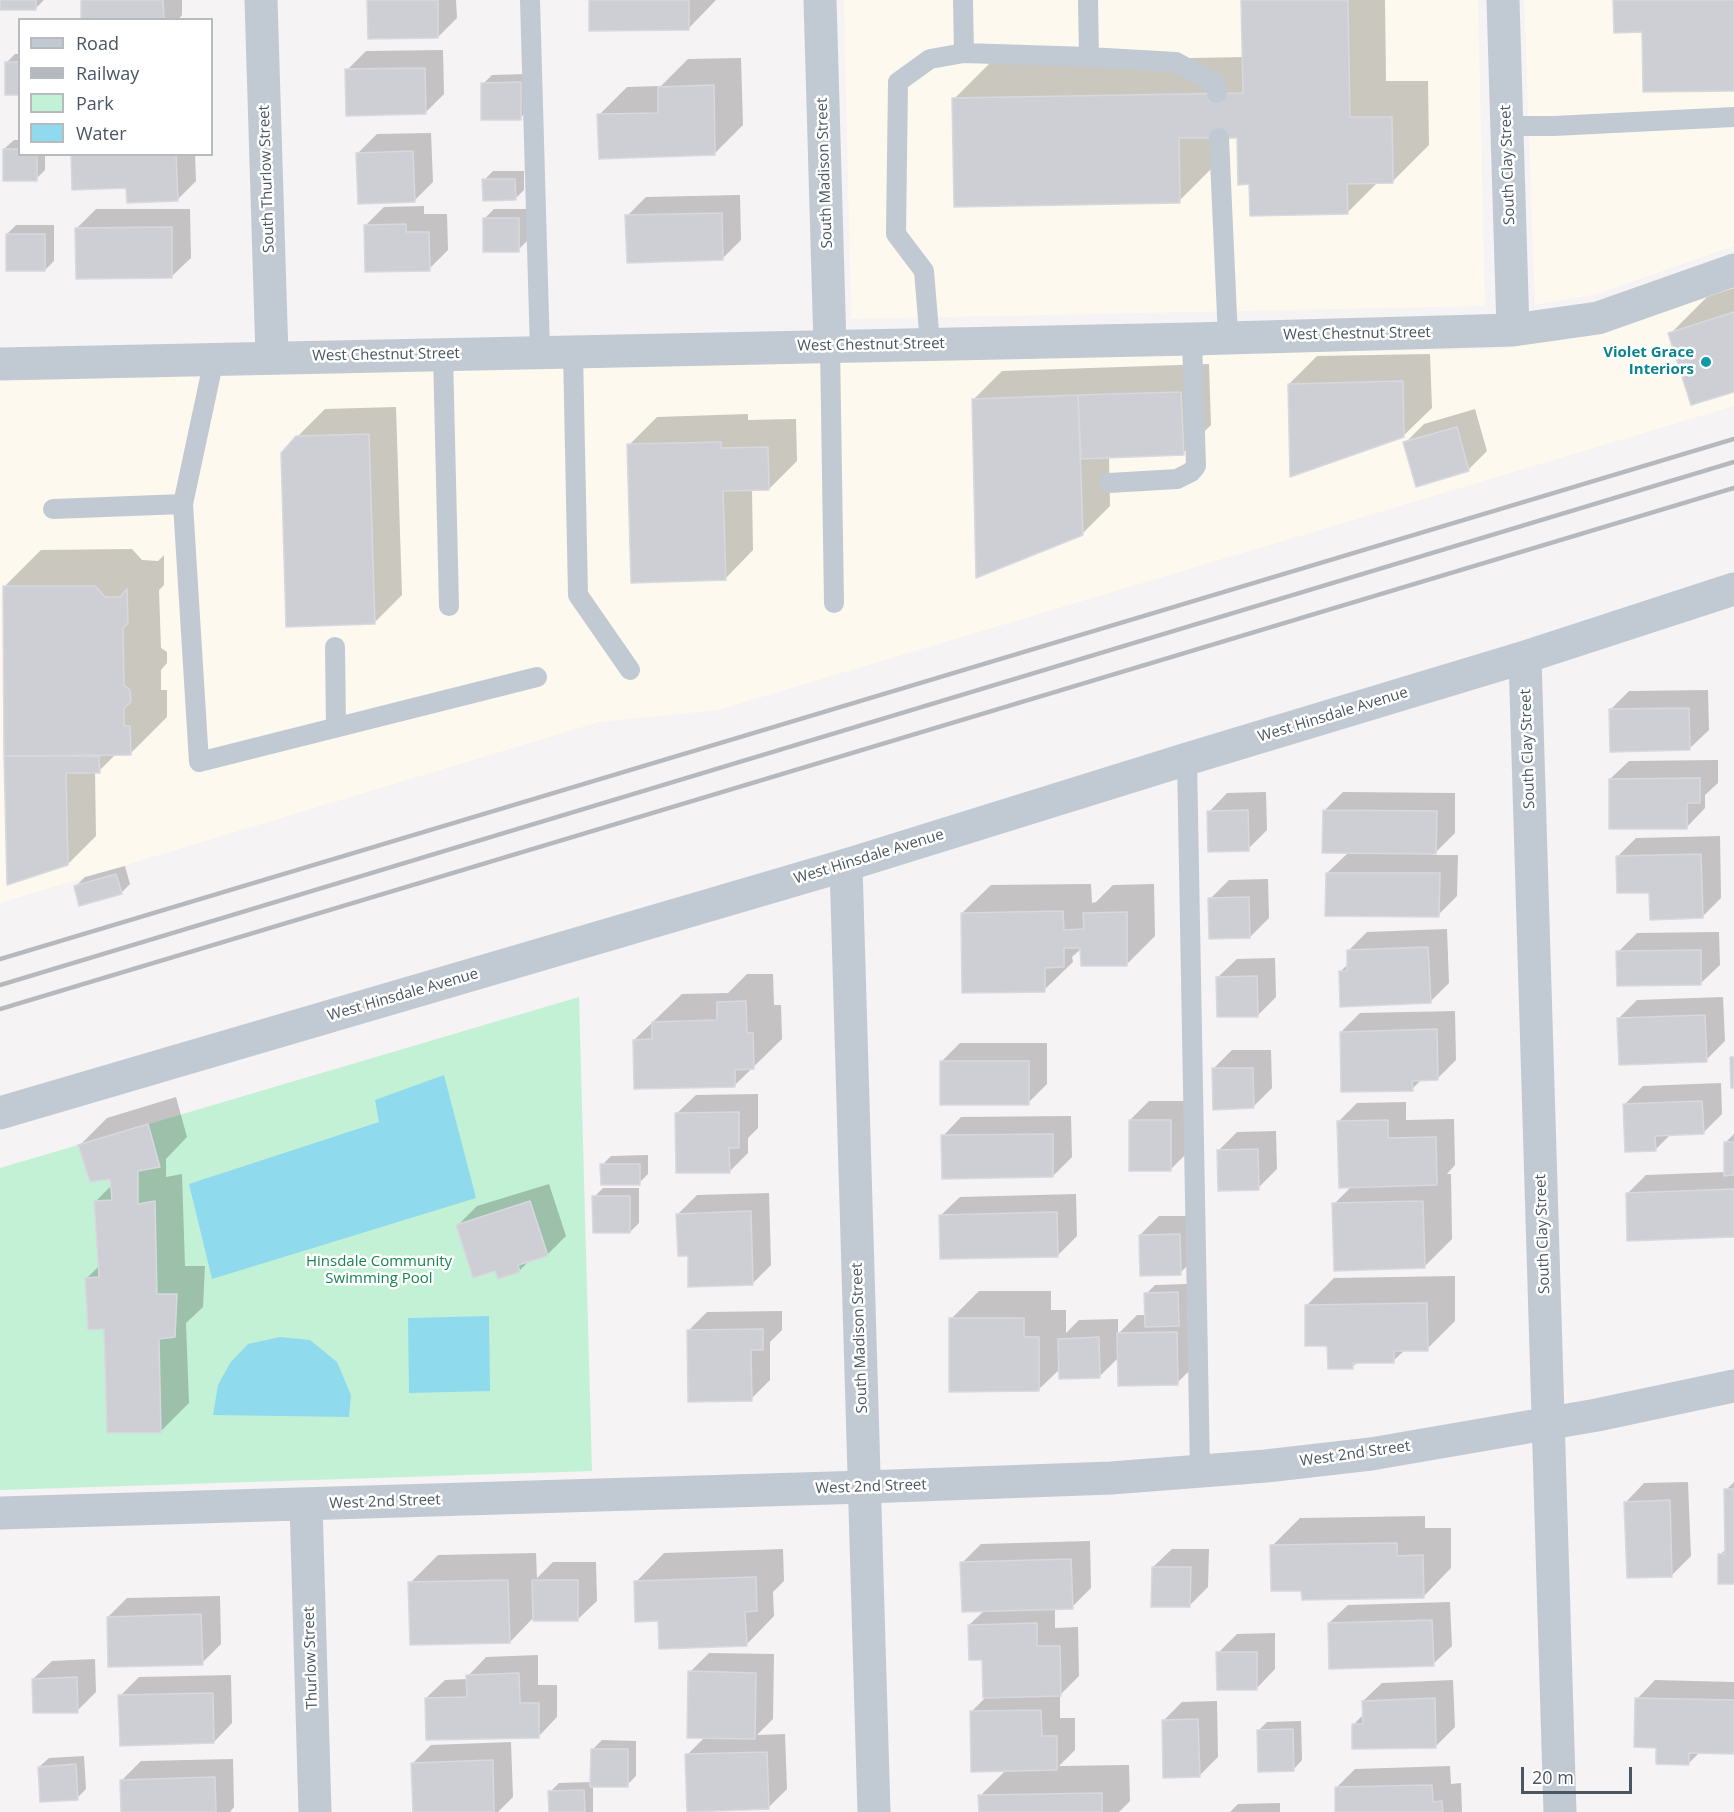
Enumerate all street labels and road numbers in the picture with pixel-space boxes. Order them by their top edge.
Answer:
street label: South Madison Street [813,97,837,249]
street label: South Thurlow Street [255,105,279,253]
street label: South Clay Street [1497,105,1519,225]
street label: West Chestnut Street [1283,324,1431,344]
street label: West Chestnut Street [797,335,945,355]
street label: West Chestnut Street [312,345,460,365]
street label: West Hinsdale Avenue [1256,684,1410,746]
street label: South Clay Street [1517,689,1539,809]
street label: West Hinsdale Avenue [792,826,946,888]
street label: West Hinsdale Avenue [326,965,480,1025]
street label: South Clay Street [1532,1174,1554,1294]
street label: South Madison Street [848,1262,872,1414]
street label: West 2nd Street [1299,1437,1411,1471]
street label: West 2nd Street [815,1476,927,1498]
street label: West 2nd Street [329,1491,441,1513]
street label: Thurlow Street [300,1606,322,1710]

